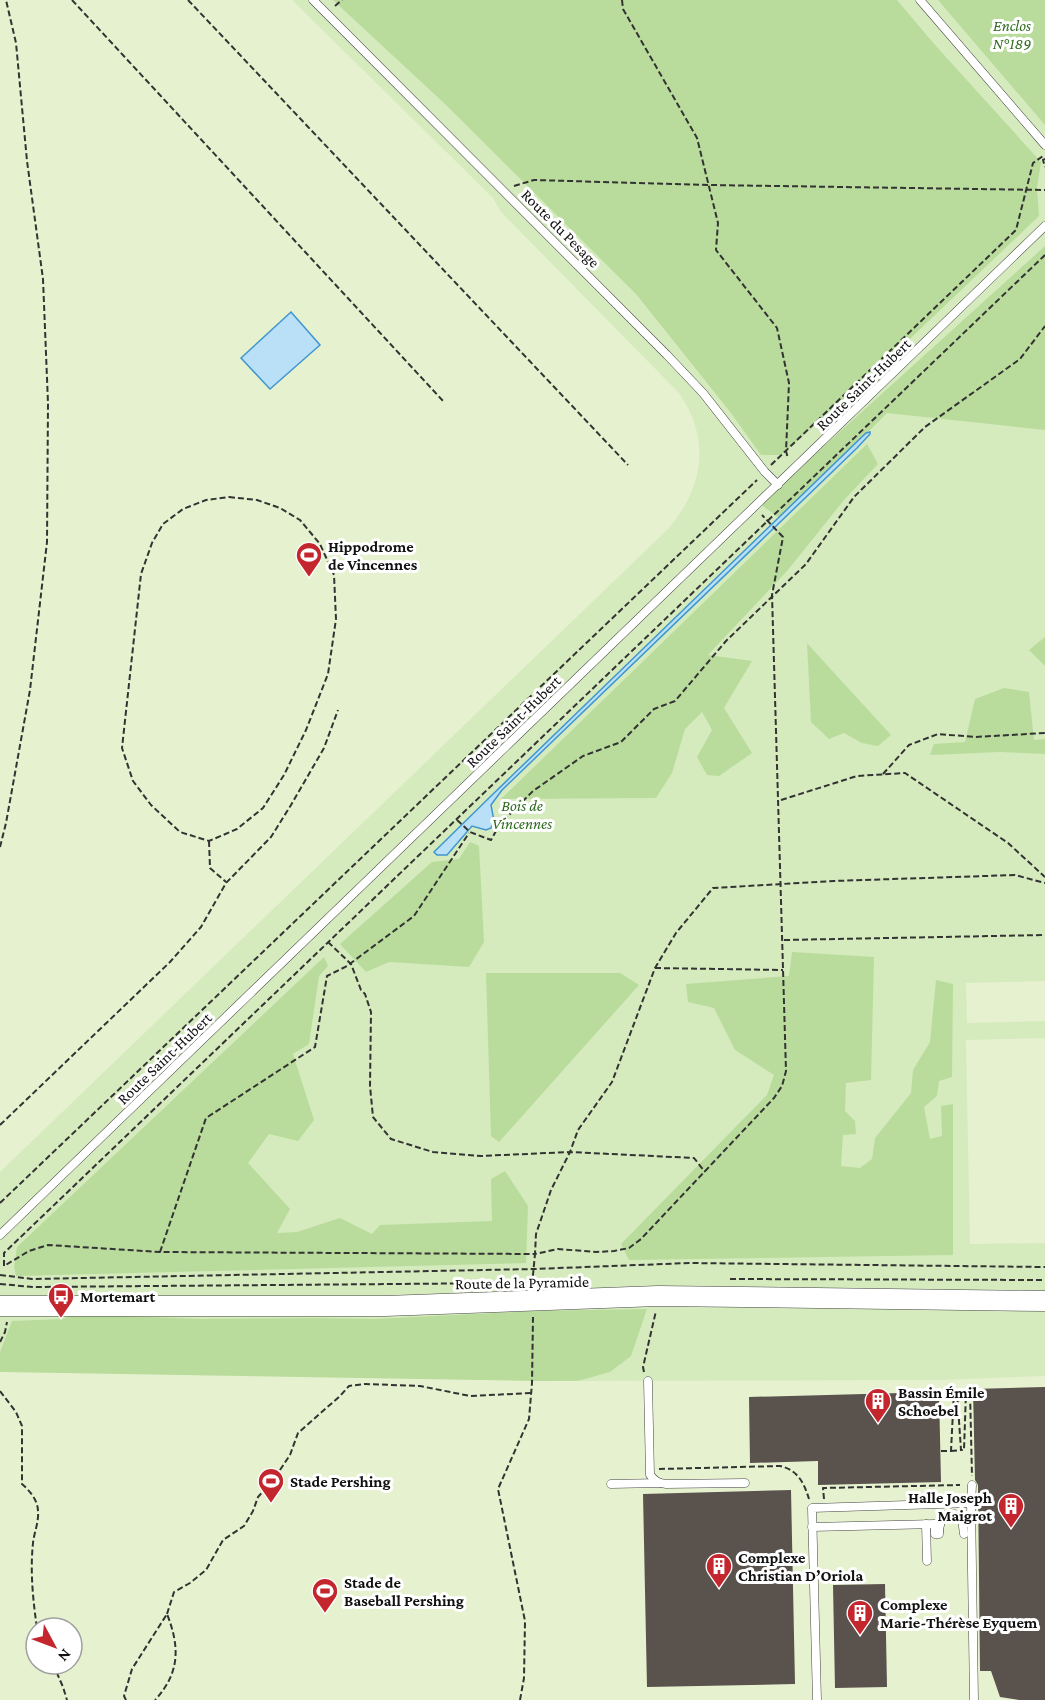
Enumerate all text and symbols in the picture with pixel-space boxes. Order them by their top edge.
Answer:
park label: Enclos N°189 [993,17,1031,52]
street label: Route du Pesage [517,186,603,272]
street label: Route Saint-Hubert [813,335,914,434]
place label: Hippodrome de Vincennes [328,538,418,573]
sports icon: Hippodrome de Vincennes [294,540,324,578]
street label: Route Saint-Hubert [463,672,564,771]
park label: Bois de Vincennes [492,797,552,832]
street label: Route Saint-Hubert [114,1009,215,1108]
street label: Route de la Pyramide [455,1273,589,1293]
bus stop icon: Mortemart [46,1281,76,1319]
place label: Mortemart [80,1288,155,1305]
place label: Bassin Émile Schoebel [898,1384,985,1419]
building icon: Bassin Émile Schoebel [863,1386,893,1424]
sports icon: Stade Pershing [256,1466,286,1504]
place label: Stade Pershing [290,1473,391,1490]
place label: Halle Joseph Maigrot [908,1489,992,1524]
building icon: Halle Joseph Maigrot [996,1491,1026,1529]
place label: Complexe Christian D’Oriola [738,1549,864,1584]
building icon: Complexe Christian D’Oriola [704,1551,734,1589]
place label: Stade de Baseball Pershing [344,1574,464,1609]
sports icon: Stade de Baseball Pershing [310,1576,340,1614]
place label: Complexe Marie-Thérèse Eyquem [880,1596,1038,1631]
building icon: Complexe Marie-Thérèse Eyquem [845,1598,875,1636]
north arrow [24,1616,84,1676]
text: N [55,1646,75,1665]

